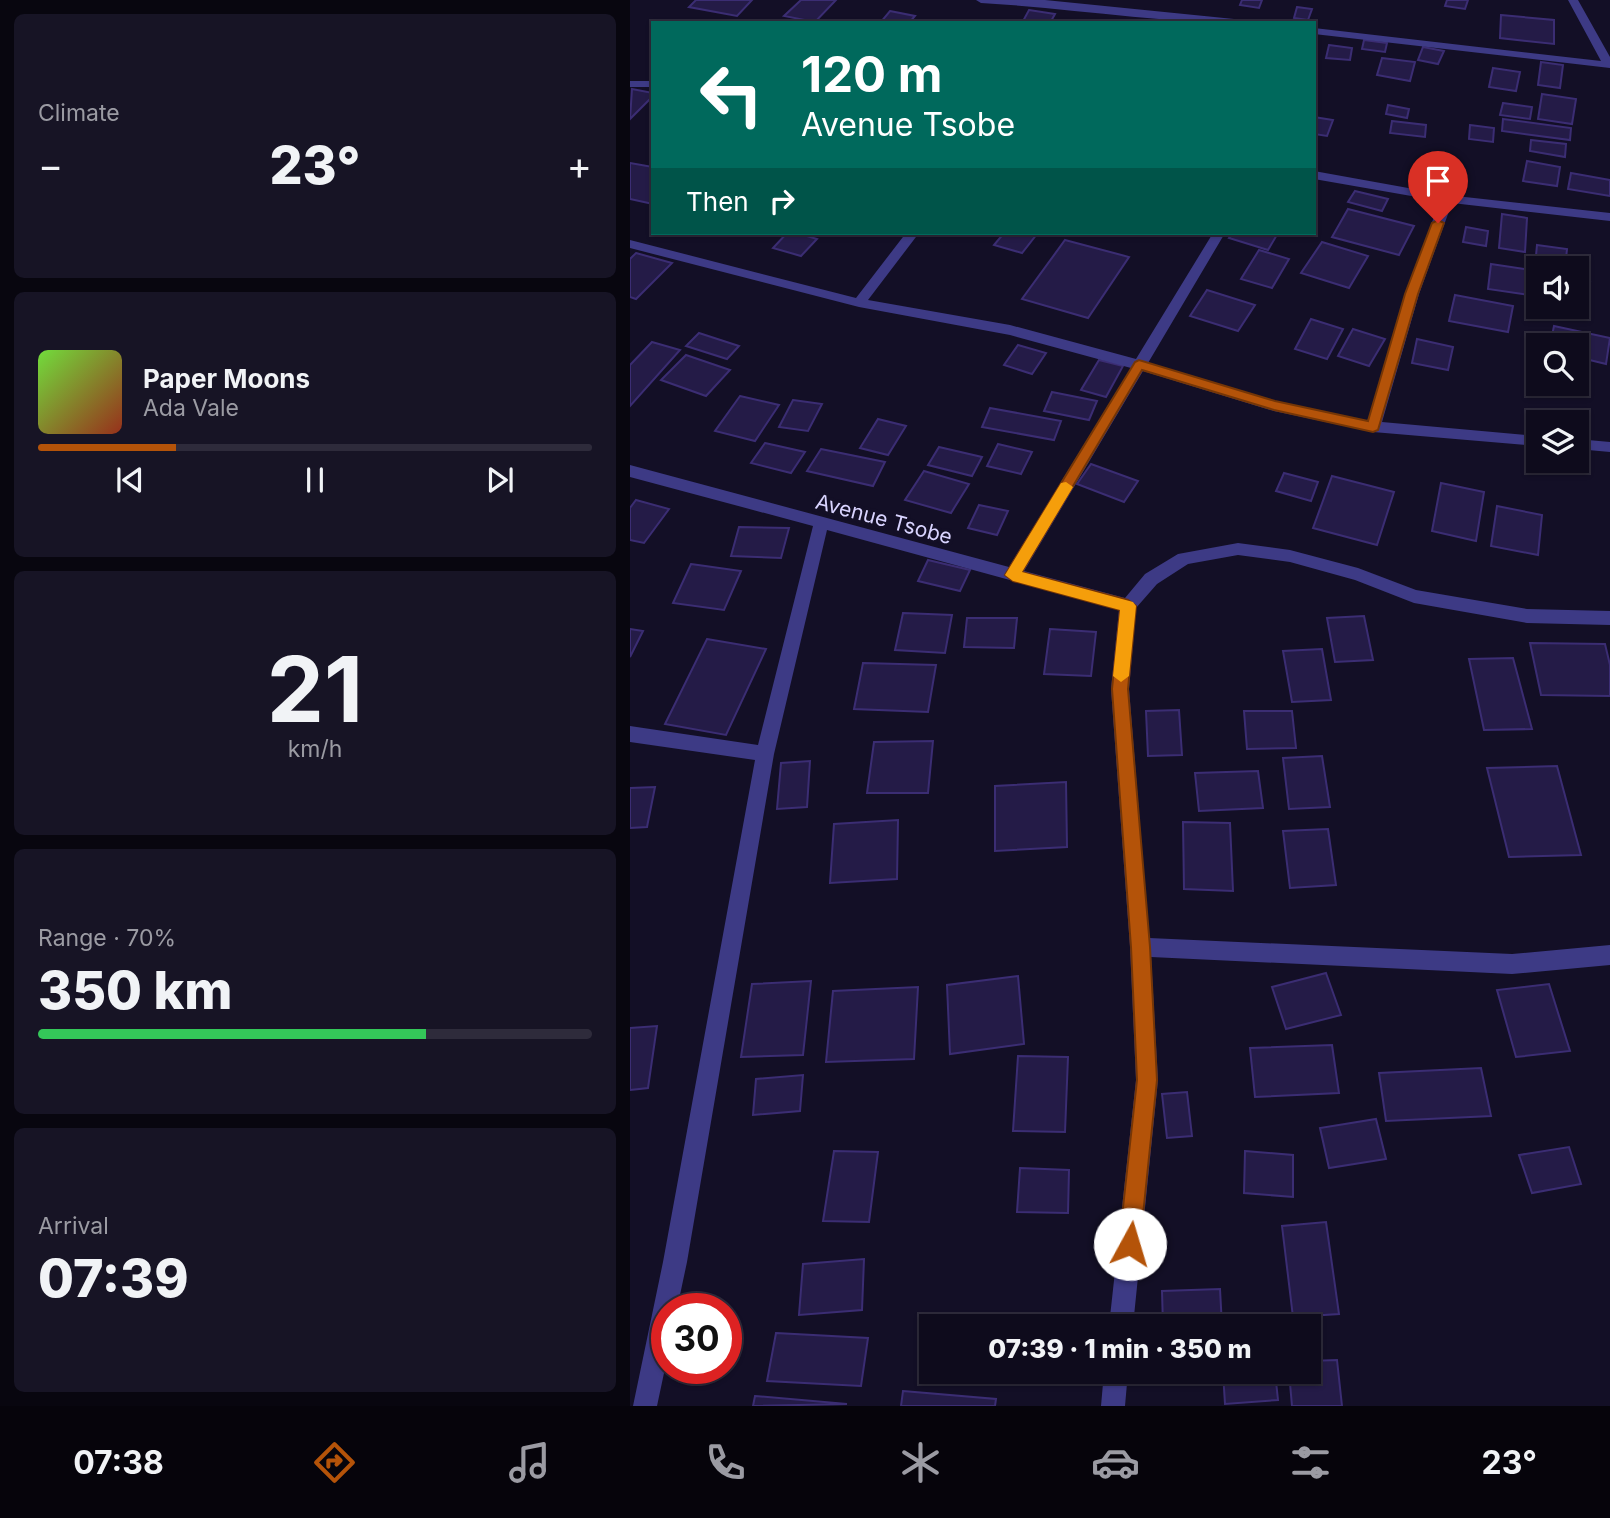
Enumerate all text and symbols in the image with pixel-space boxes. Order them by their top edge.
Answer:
text: 120 m [801,45,942,104]
icon: left [686,49,777,140]
text: Climate [38,99,120,127]
text: Avenue Tsobe [801,105,1015,144]
text: 23° [269,134,361,197]
text: − [38,142,63,188]
text: + [567,142,592,188]
pin [1408,151,1468,223]
icon: arrive [1419,162,1457,200]
icon: right [763,182,801,220]
text: Then [686,186,749,217]
map controls [1526,256,1589,473]
button: sound [1526,256,1589,319]
button: search [1526,333,1589,396]
text: Paper Moons [143,363,310,394]
text: Ada Vale [143,394,239,422]
button: layers [1526,410,1589,473]
icon: previous [111,461,149,499]
icon: pause [296,461,334,499]
icon: next [481,461,519,499]
street label: Avenue Tsobe [813,489,955,549]
text: 21 [267,634,363,744]
text: km/h [288,735,342,763]
text: Range · 70% [38,924,176,952]
text: 350 km [38,959,232,1022]
position arrow [1093,1207,1167,1281]
text: Arrival [38,1212,109,1240]
text: 07:39 [38,1247,189,1310]
speed limit sign: 30 [651,1293,742,1384]
text: 07:39 · 1 min · 350 m [988,1333,1252,1364]
icon: directions [310,1438,359,1487]
icon: music [505,1438,554,1487]
icon: phone [701,1438,750,1487]
icon: climate [896,1438,945,1487]
icon: car [1091,1438,1140,1487]
icon: filters [1286,1438,1335,1487]
text: 07:38 [73,1443,164,1482]
text: 23° [1482,1443,1537,1482]

